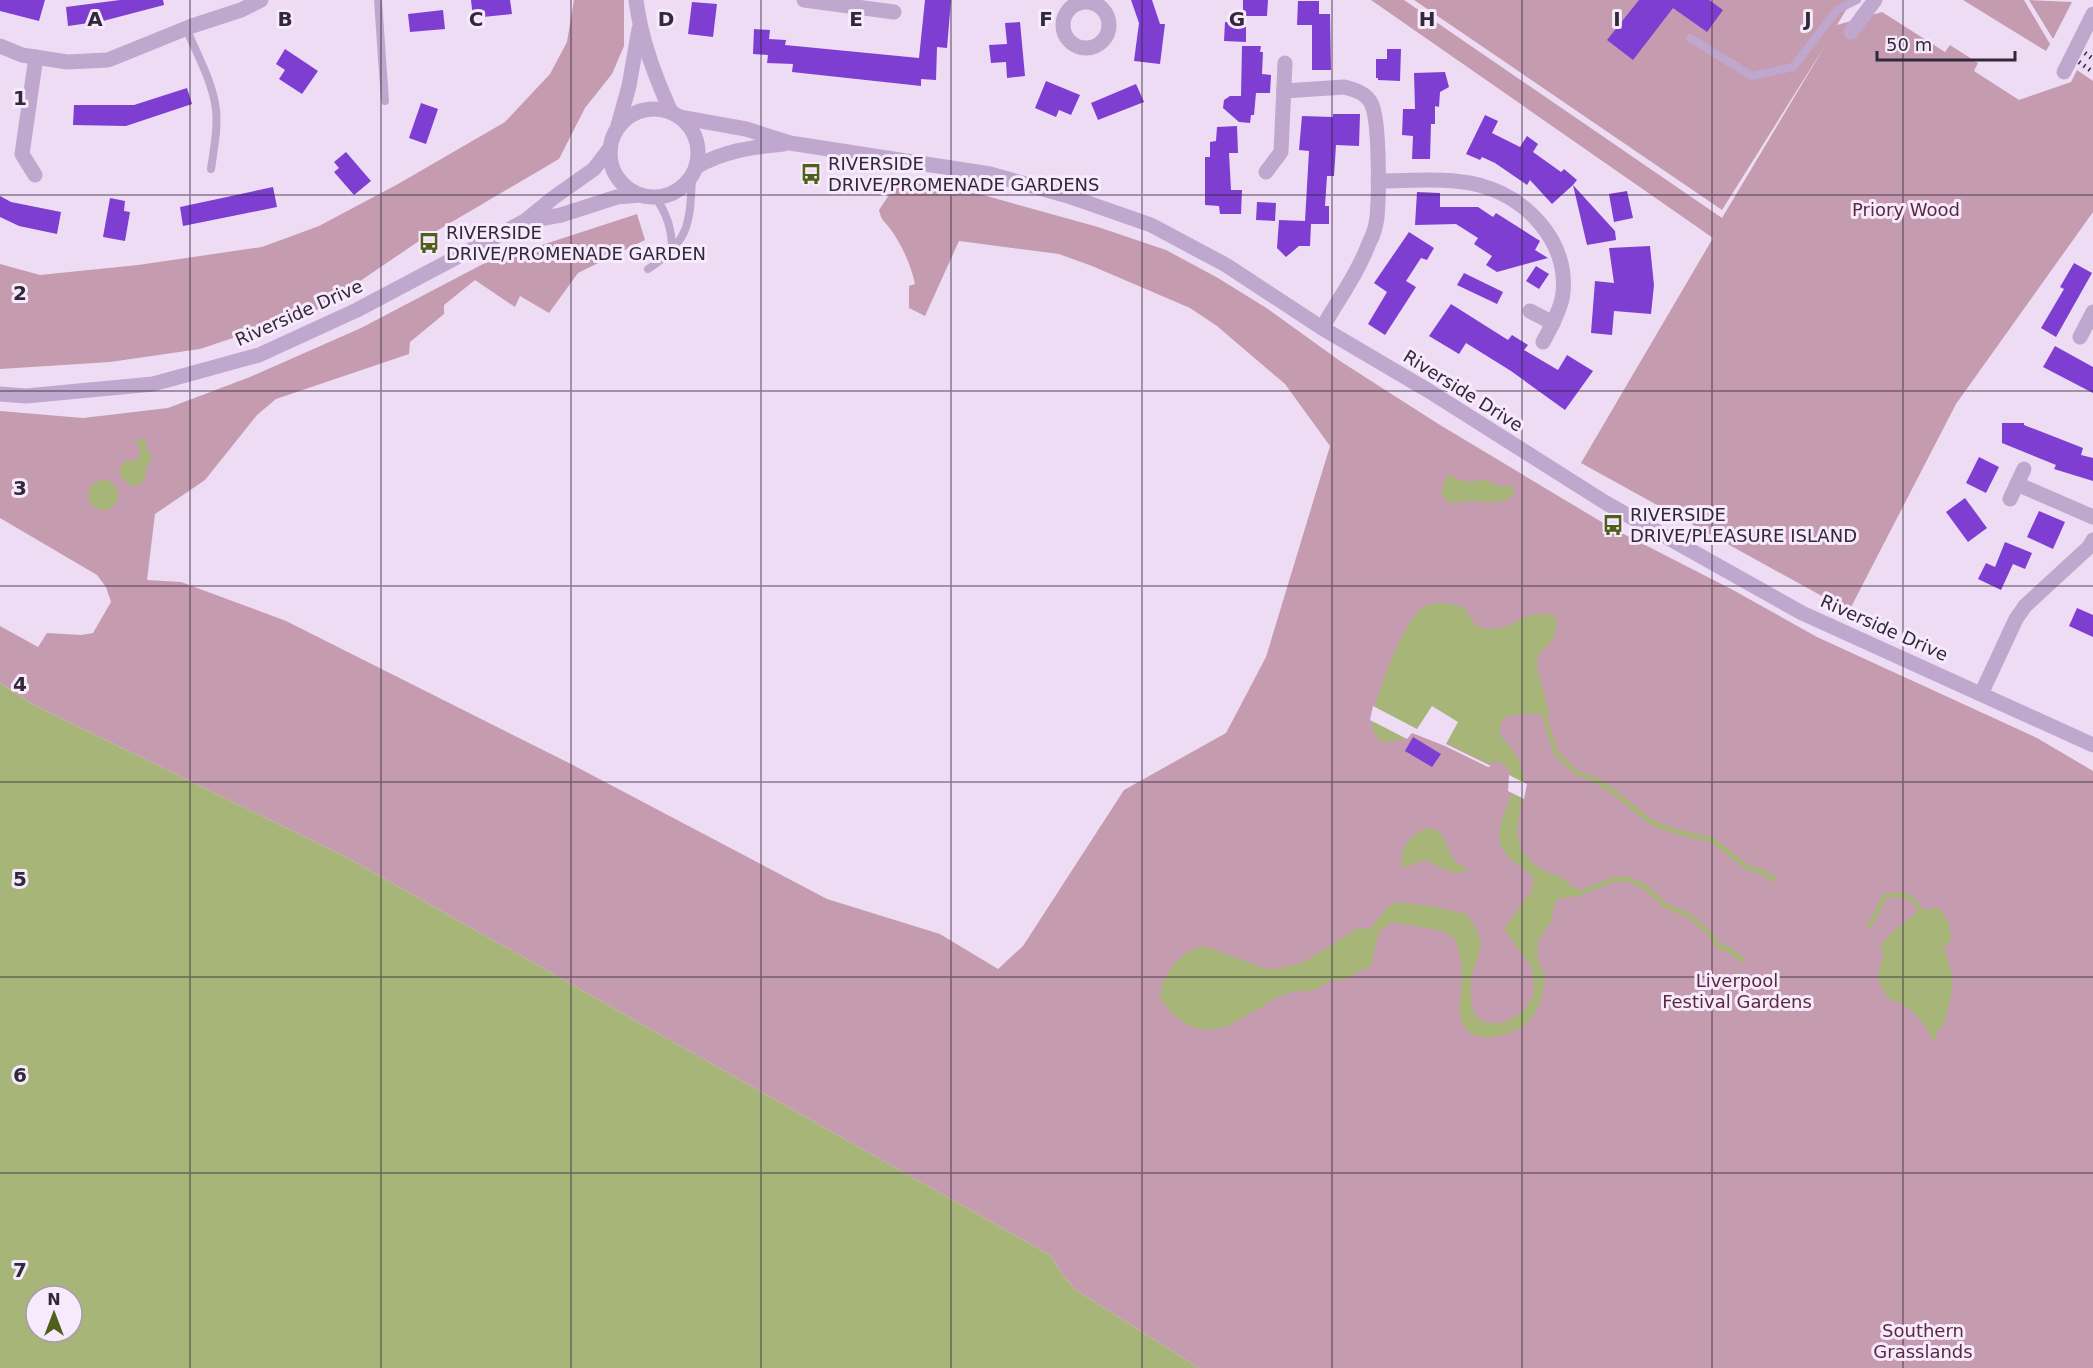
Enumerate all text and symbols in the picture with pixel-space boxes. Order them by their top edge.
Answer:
text: A [87,7,103,31]
text: B [277,7,293,31]
text: C [469,7,483,31]
text: D [658,7,674,31]
text: E [849,7,863,31]
text: F [1039,7,1053,31]
text: G [1229,7,1245,31]
text: H [1419,7,1435,31]
text: I [1613,7,1621,31]
text: J [1802,7,1812,31]
scale bar [1877,24,2015,62]
text: 50 m [1886,34,1932,55]
text: 1 [13,86,27,110]
place label: RIVERSIDE DRIVE/PROMENADE GARDENS [828,153,1100,195]
bus stop icon: RIVERSIDE DRIVE/PROMENADE GARDENS [799,162,823,186]
park label: Priory Wood [1852,199,1960,220]
place label: RIVERSIDE DRIVE/PROMENADE GARDEN [446,222,706,264]
bus stop icon: RIVERSIDE DRIVE/PROMENADE GARDEN [417,231,441,255]
street label: Riverside Drive [232,275,366,350]
text: 2 [13,281,27,305]
street label: Riverside Drive [1400,345,1527,436]
text: 3 [13,476,27,500]
place label: RIVERSIDE DRIVE/PLEASURE ISLAND [1630,504,1857,546]
bus stop icon: RIVERSIDE DRIVE/PLEASURE ISLAND [1601,513,1625,537]
street label: Riverside Drive [1817,590,1951,665]
text: 4 [13,672,27,696]
text: 5 [13,867,27,891]
park label: Liverpool Festival Gardens [1662,970,1812,1012]
text: 6 [13,1063,27,1087]
text: 7 [13,1258,27,1282]
north arrow [24,1284,84,1344]
text: N [47,1290,61,1309]
park label: Southern Grasslands [1873,1320,1973,1362]

